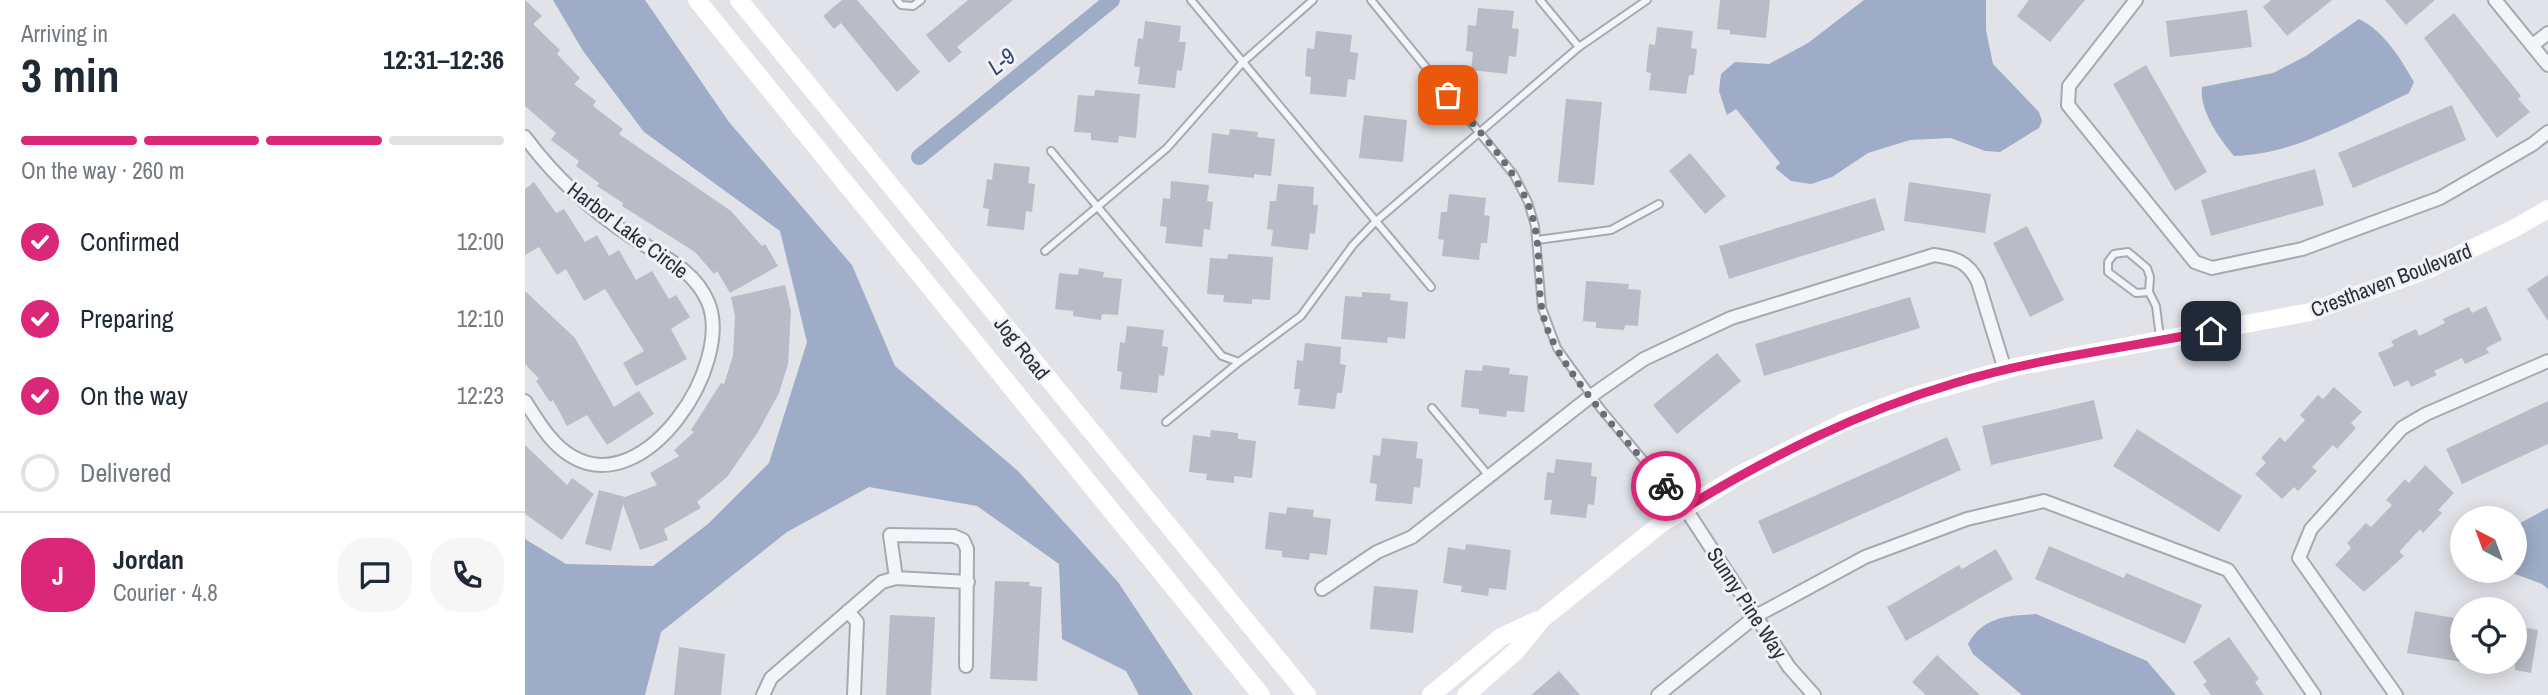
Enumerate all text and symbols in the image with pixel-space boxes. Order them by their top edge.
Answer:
text: Arriving in [21,18,108,49]
water label: L-9 [981,40,1022,82]
text: 12:31–12:36 [383,42,504,77]
text: 3 min [21,44,120,106]
pin [1418,65,1478,125]
icon: bag [1429,76,1467,114]
text: On the way · 260 m [21,155,185,186]
street label: Harbor Lake Circle [562,175,694,285]
icon: check [21,223,59,261]
text: Confirmed [80,224,180,259]
text: 12:00 [457,226,504,257]
street label: Cresthaven Boulevard [2306,236,2476,324]
icon: check [21,300,59,338]
text: Preparing [80,301,174,336]
pin [2181,301,2241,361]
text: 12:10 [457,303,504,334]
street label: Jog Road [988,310,1056,386]
icon: home [2192,312,2230,350]
icon: check [21,377,59,415]
text: On the way [80,378,188,413]
text: 12:23 [457,380,504,411]
courier [1631,451,1701,521]
text: Delivered [80,455,171,490]
icon: bike [1647,467,1685,505]
north arrow [2450,506,2527,583]
map controls [2450,506,2527,674]
button: chat [338,538,412,612]
button: phone [430,538,504,612]
text: Jordan [113,542,184,577]
street label: Sunny Pine Way [1700,542,1794,665]
text: J [52,558,64,593]
text: Courier · 4.8 [113,577,218,608]
button: locate [2450,597,2527,674]

